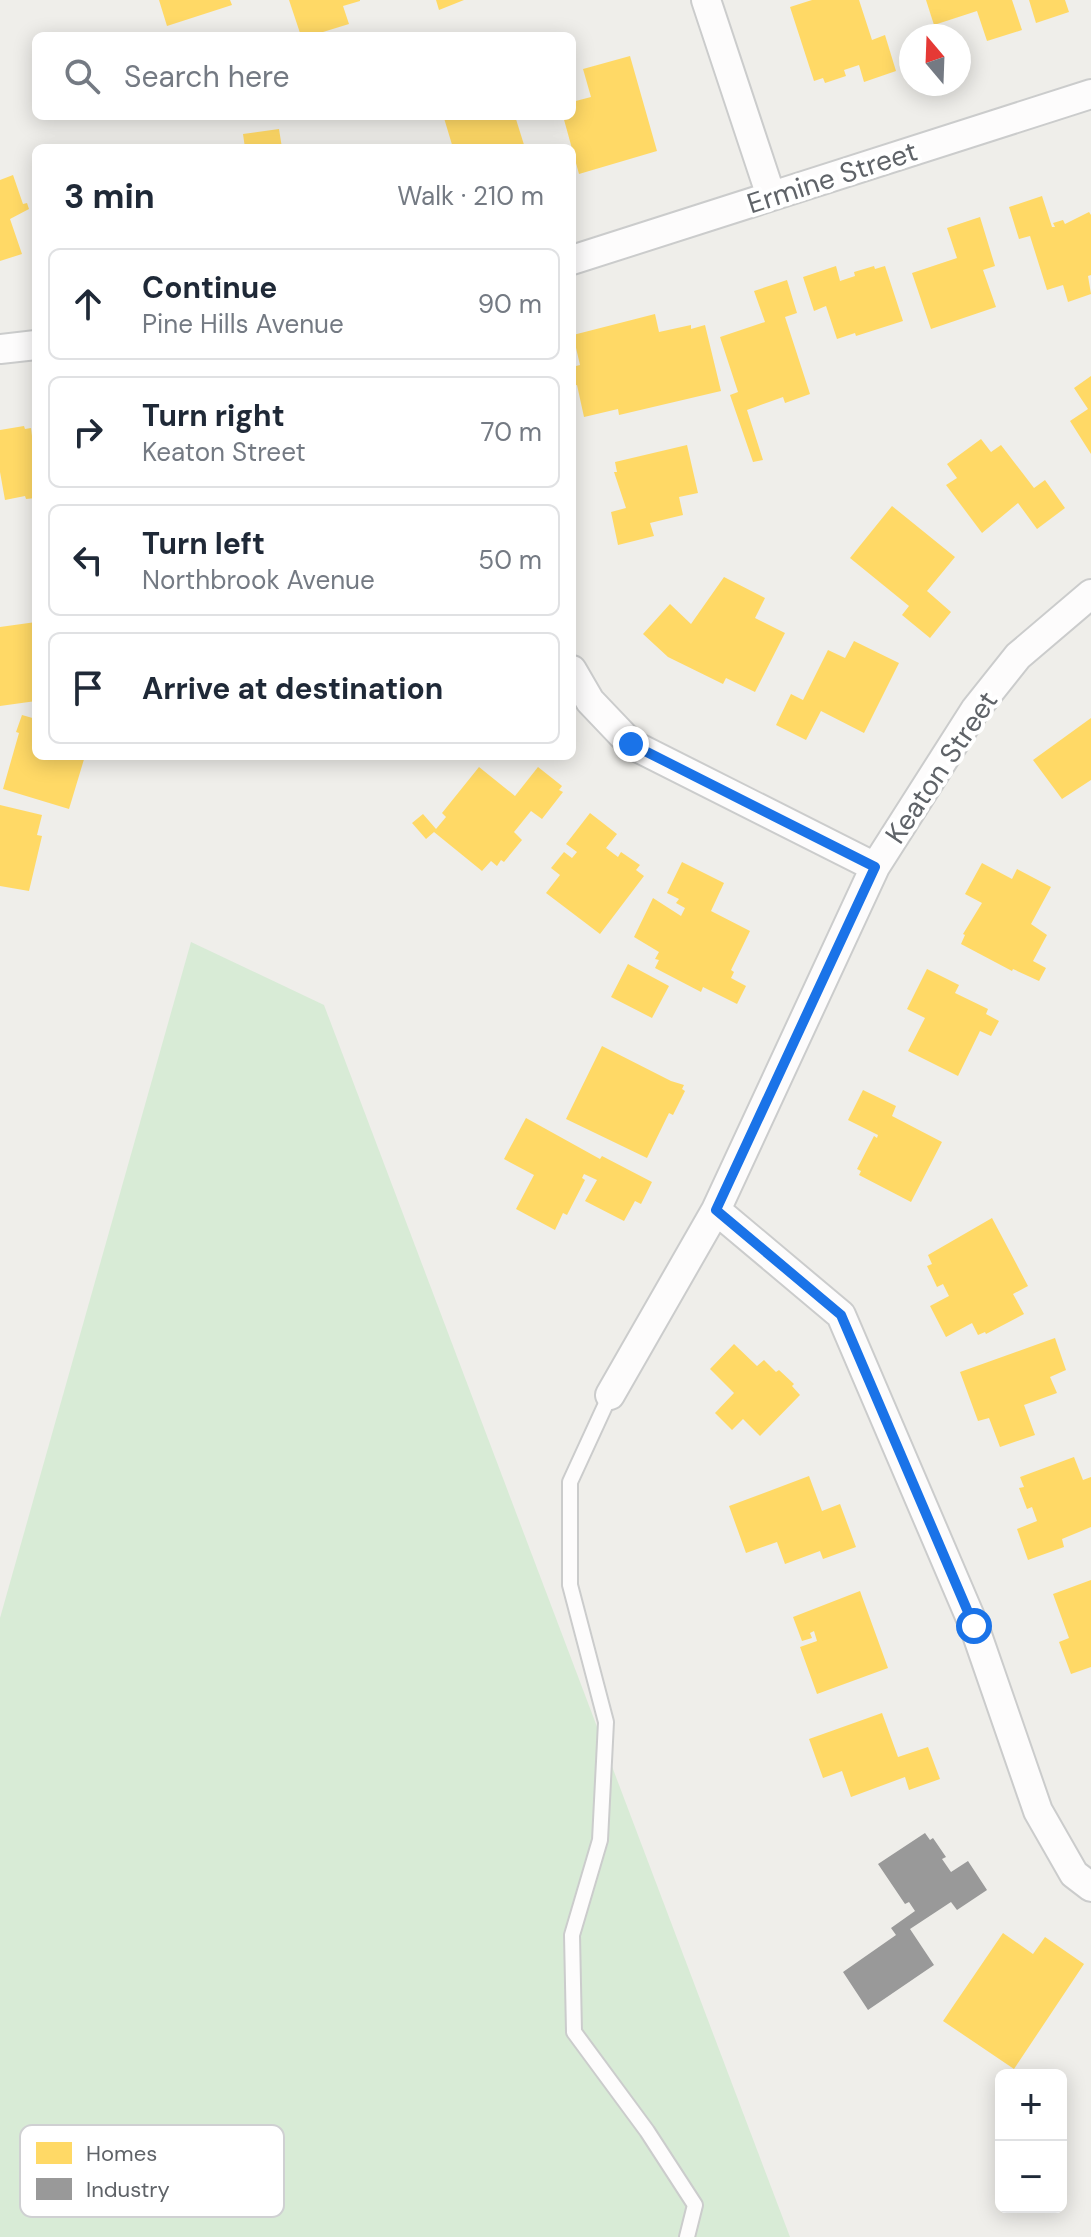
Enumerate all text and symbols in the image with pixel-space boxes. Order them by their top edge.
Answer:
north arrow [899,24,971,96]
search box [32,32,576,120]
icon: search [60,54,104,98]
text: Search here [124,57,290,96]
street label: Ermine Street [742,133,922,222]
text: 3 min [64,174,155,219]
text: Walk · 210 m [397,179,544,213]
text: Continue [142,268,277,307]
icon: ahead [66,282,110,326]
text: 90 m [478,287,542,321]
text: Pine Hills Avenue [142,307,344,341]
text: Turn right [142,396,285,435]
icon: right [66,410,110,454]
text: 70 m [481,415,542,449]
text: Keaton Street [142,435,306,469]
text: Turn left [142,524,265,563]
icon: left [66,538,110,582]
text: 50 m [478,543,542,577]
text: Northbrook Avenue [142,563,375,597]
icon: arrive [66,666,110,710]
text: Arrive at destination [142,669,443,708]
street label: Keaton Street [877,684,1006,851]
route end [613,726,649,762]
route start [956,1608,992,1644]
map controls [995,2069,1067,2213]
button: + [995,2069,1067,2141]
legend [20,2125,284,2217]
text: Homes [86,2139,157,2168]
button: − [995,2141,1067,2213]
text: Industry [86,2175,170,2204]

